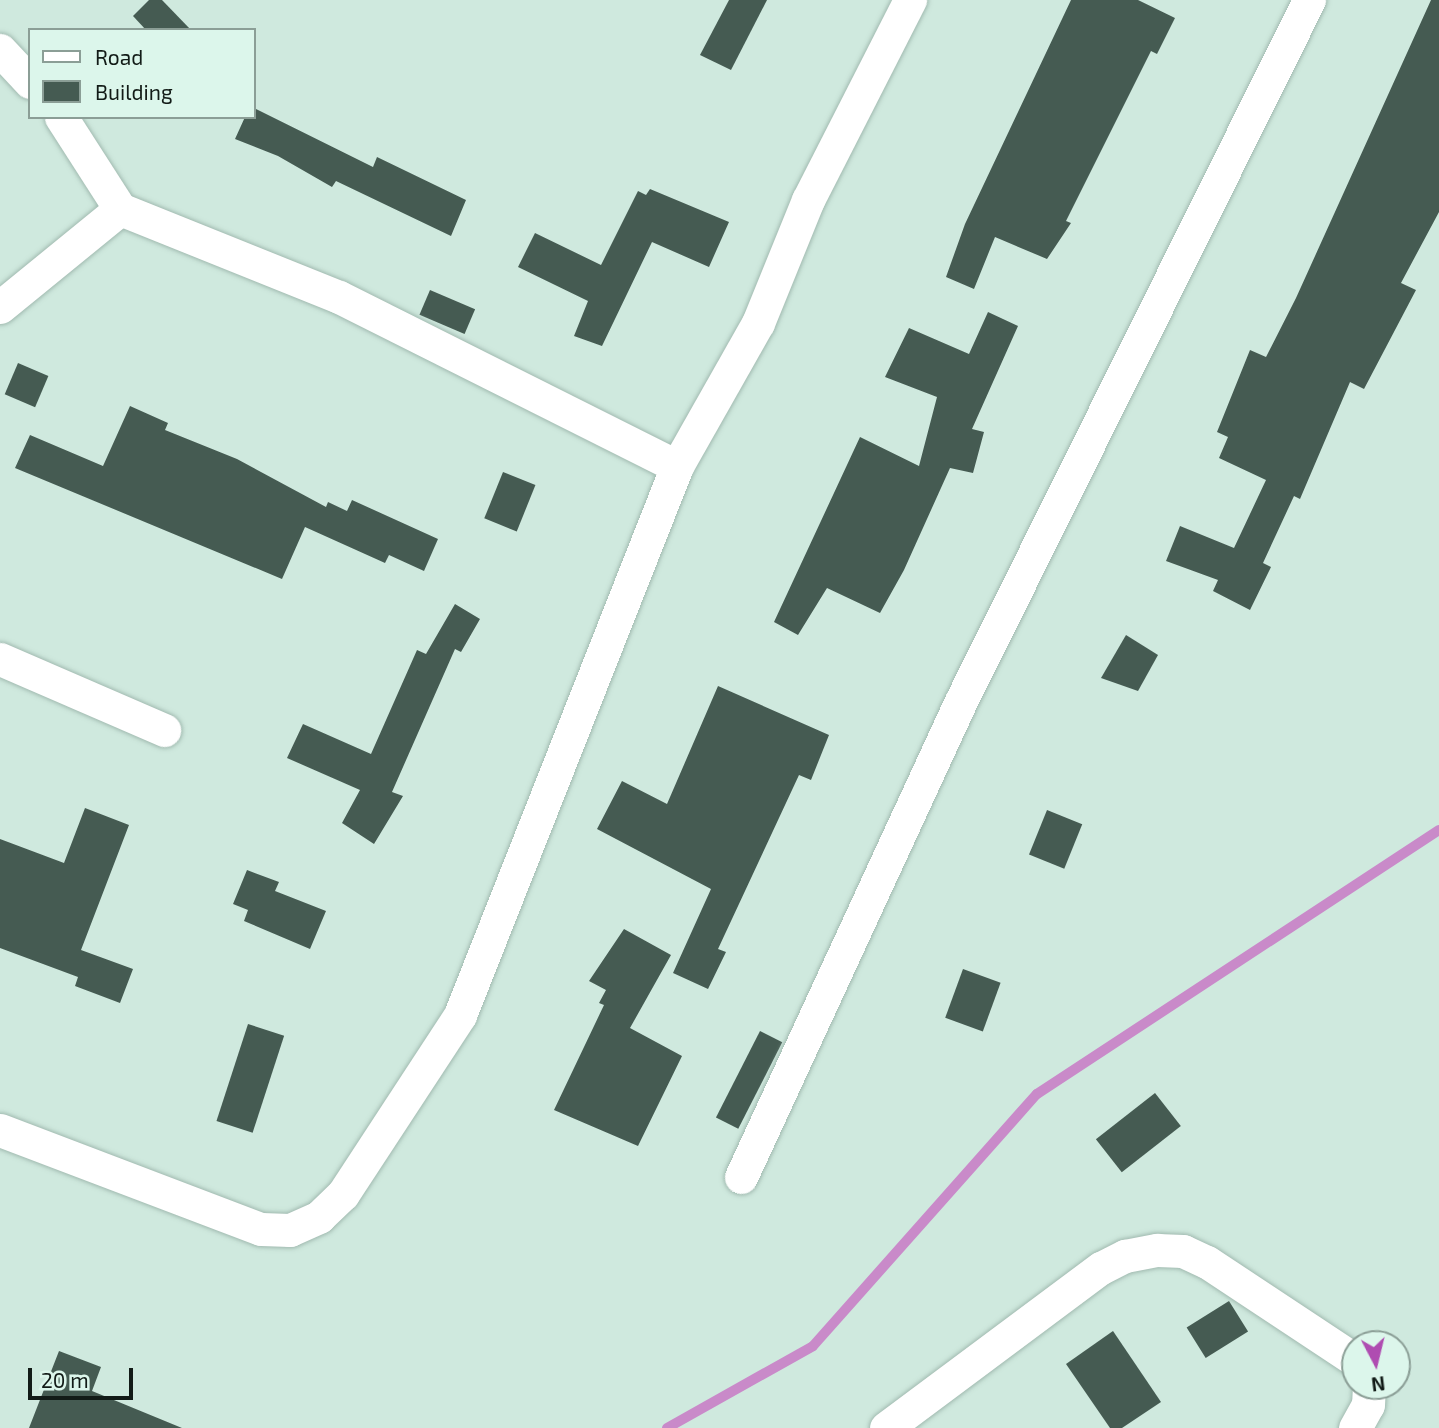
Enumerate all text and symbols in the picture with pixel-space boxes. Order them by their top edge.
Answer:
legend [28,28,256,119]
text: Road [95,44,143,69]
text: Building [95,79,173,104]
north arrow [1341,1330,1411,1400]
scale bar [32,1354,136,1398]
text: 20 m [41,1367,89,1392]
text: N [1370,1372,1387,1397]

